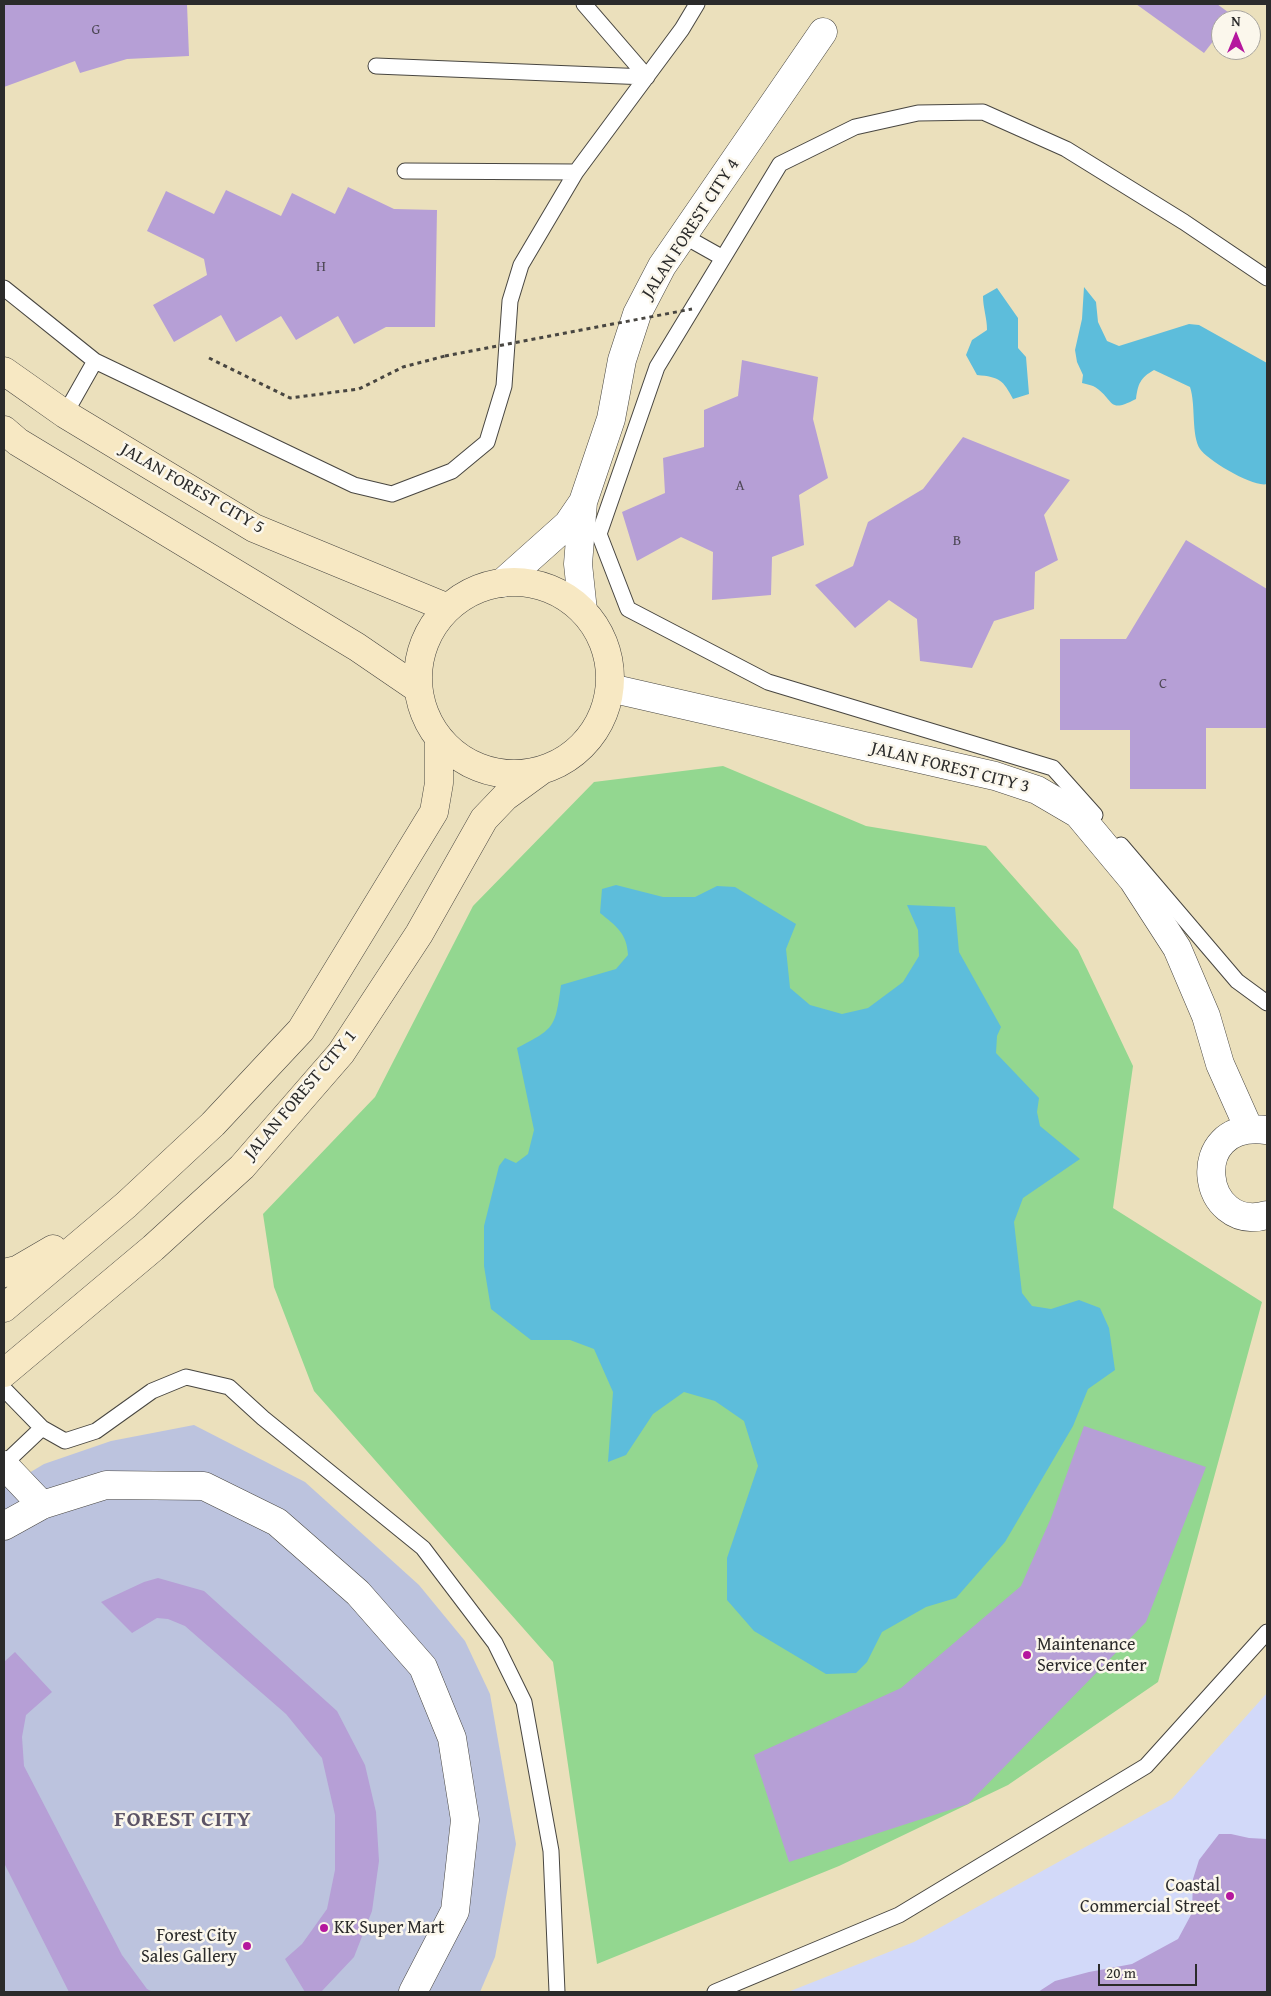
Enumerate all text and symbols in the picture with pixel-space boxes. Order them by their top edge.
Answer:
north arrow [1211,10,1261,60]
text: N [1231,11,1241,31]
house number: G [92,21,100,39]
street label: JALAN FOREST CITY 4 [638,155,744,303]
house number: H [316,258,326,276]
street label: JALAN FOREST CITY 5 [116,439,268,539]
house number: A [735,477,745,495]
house number: B [953,532,961,550]
house number: C [1159,675,1167,693]
street label: JALAN FOREST CITY 3 [868,738,1032,798]
street label: JALAN FOREST CITY 1 [240,1026,362,1164]
place label: Maintenance Service Center [1037,1634,1147,1676]
marker: Maintenance Service Center [1021,1649,1033,1661]
district label: FOREST CITY [113,1807,253,1833]
place label: Coastal Commercial Street [1080,1875,1220,1918]
marker: Coastal Commercial Street [1224,1890,1236,1902]
place label: KK Super Mart [334,1917,444,1939]
marker: KK Super Mart [318,1922,330,1934]
place label: Forest City Sales Gallery [141,1925,237,1968]
marker: Forest City Sales Gallery [241,1940,253,1952]
scale bar [1101,1954,1200,1986]
text: 20 m [1106,1962,1136,1983]

